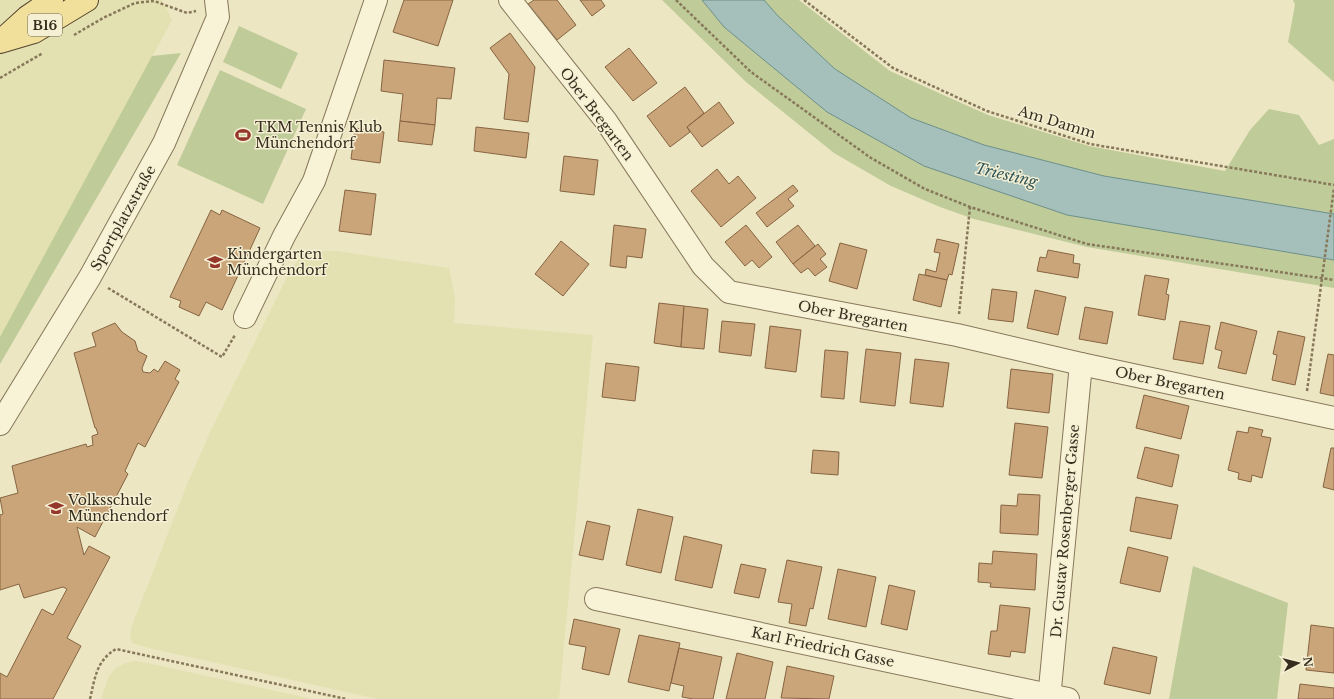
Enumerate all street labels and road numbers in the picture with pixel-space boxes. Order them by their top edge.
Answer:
road number: B16 [28,14,62,36]
street label: Ober Bregarten [556,64,638,164]
street label: Am Damm [1015,101,1098,142]
street label: Sportplatzstraße [86,162,160,274]
street label: Ober Bregarten [796,296,910,336]
street label: Ober Bregarten [1113,363,1227,403]
street label: Dr. Gustav Rosenberger Gasse [1047,423,1083,639]
street label: Karl Friedrich Gasse [750,623,896,671]

